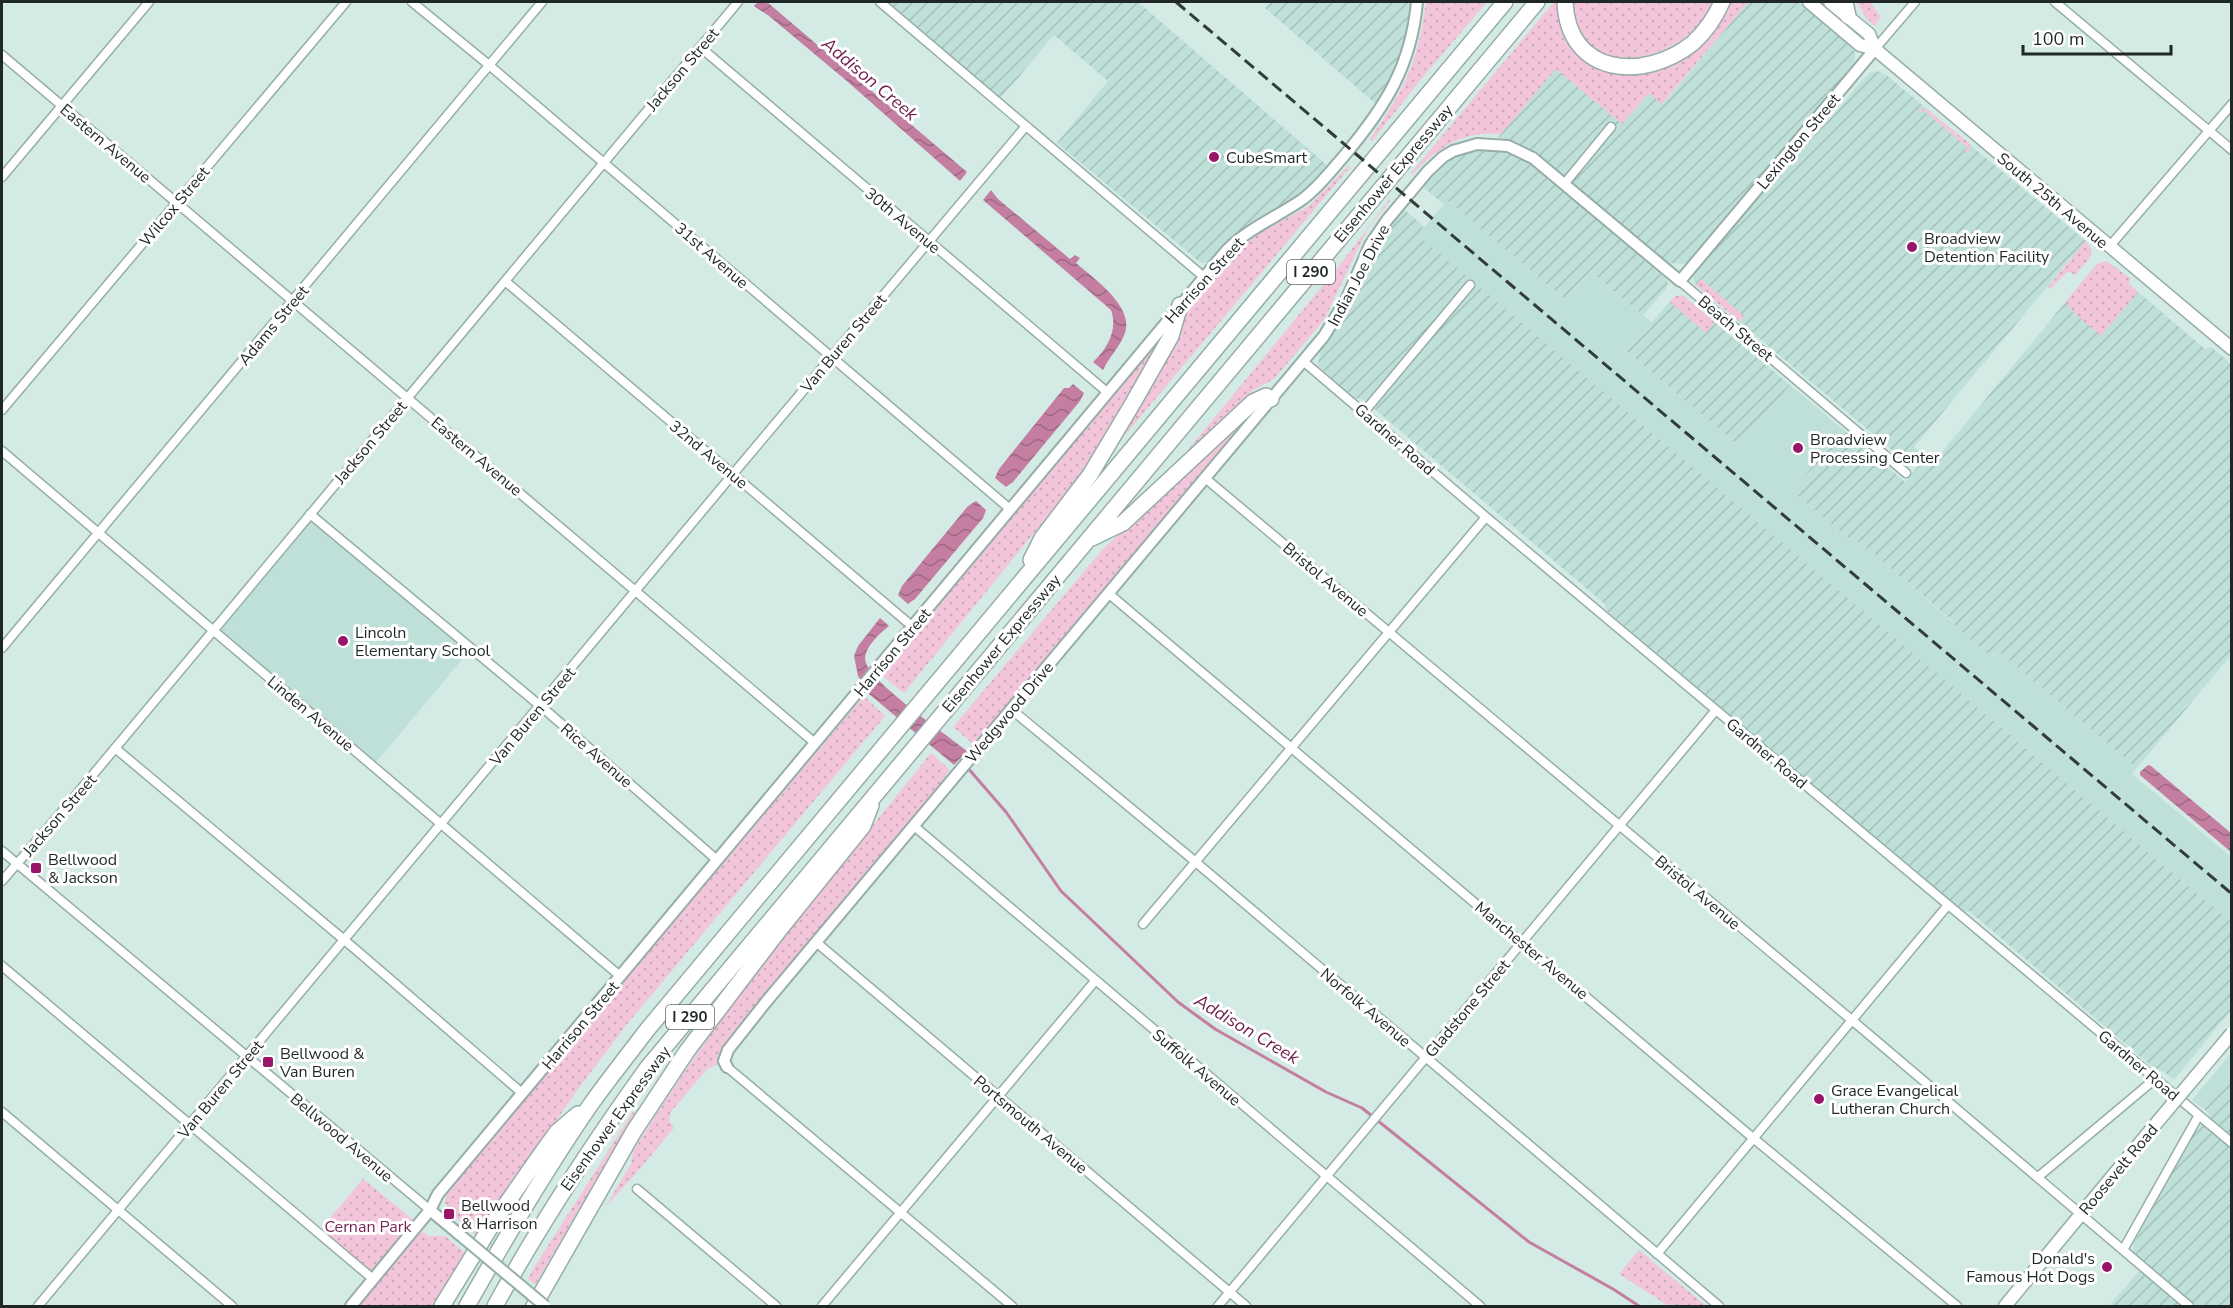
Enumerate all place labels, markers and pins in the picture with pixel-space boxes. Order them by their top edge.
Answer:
place label: CubeSmart [1226,147,1308,169]
marker: CubeSmart [1207,150,1221,164]
place label: Broadview Detention Facility [1924,228,2050,268]
marker: Broadview Detention Facility [1905,240,1919,254]
place label: Broadview Processing Center [1810,429,1940,469]
marker: Broadview Processing Center [1791,441,1805,455]
place label: Lincoln Elementary School [355,622,491,662]
marker: Lincoln Elementary School [336,634,350,648]
place label: Bellwood & Jackson [48,849,118,889]
marker: Bellwood & Jackson [29,861,43,875]
place label: Bellwood & Van Buren [279,1043,364,1083]
marker: Bellwood & Van Buren [261,1055,275,1069]
place label: Grace Evangelical Lutheran Church [1831,1080,1959,1120]
marker: Grace Evangelical Lutheran Church [1812,1092,1826,1106]
place label: Bellwood & Harrison [461,1195,538,1235]
marker: Bellwood & Harrison [442,1207,456,1221]
place label: Donald's Famous Hot Dogs [1966,1248,2095,1288]
marker: Donald's Famous Hot Dogs [2100,1260,2114,1274]

